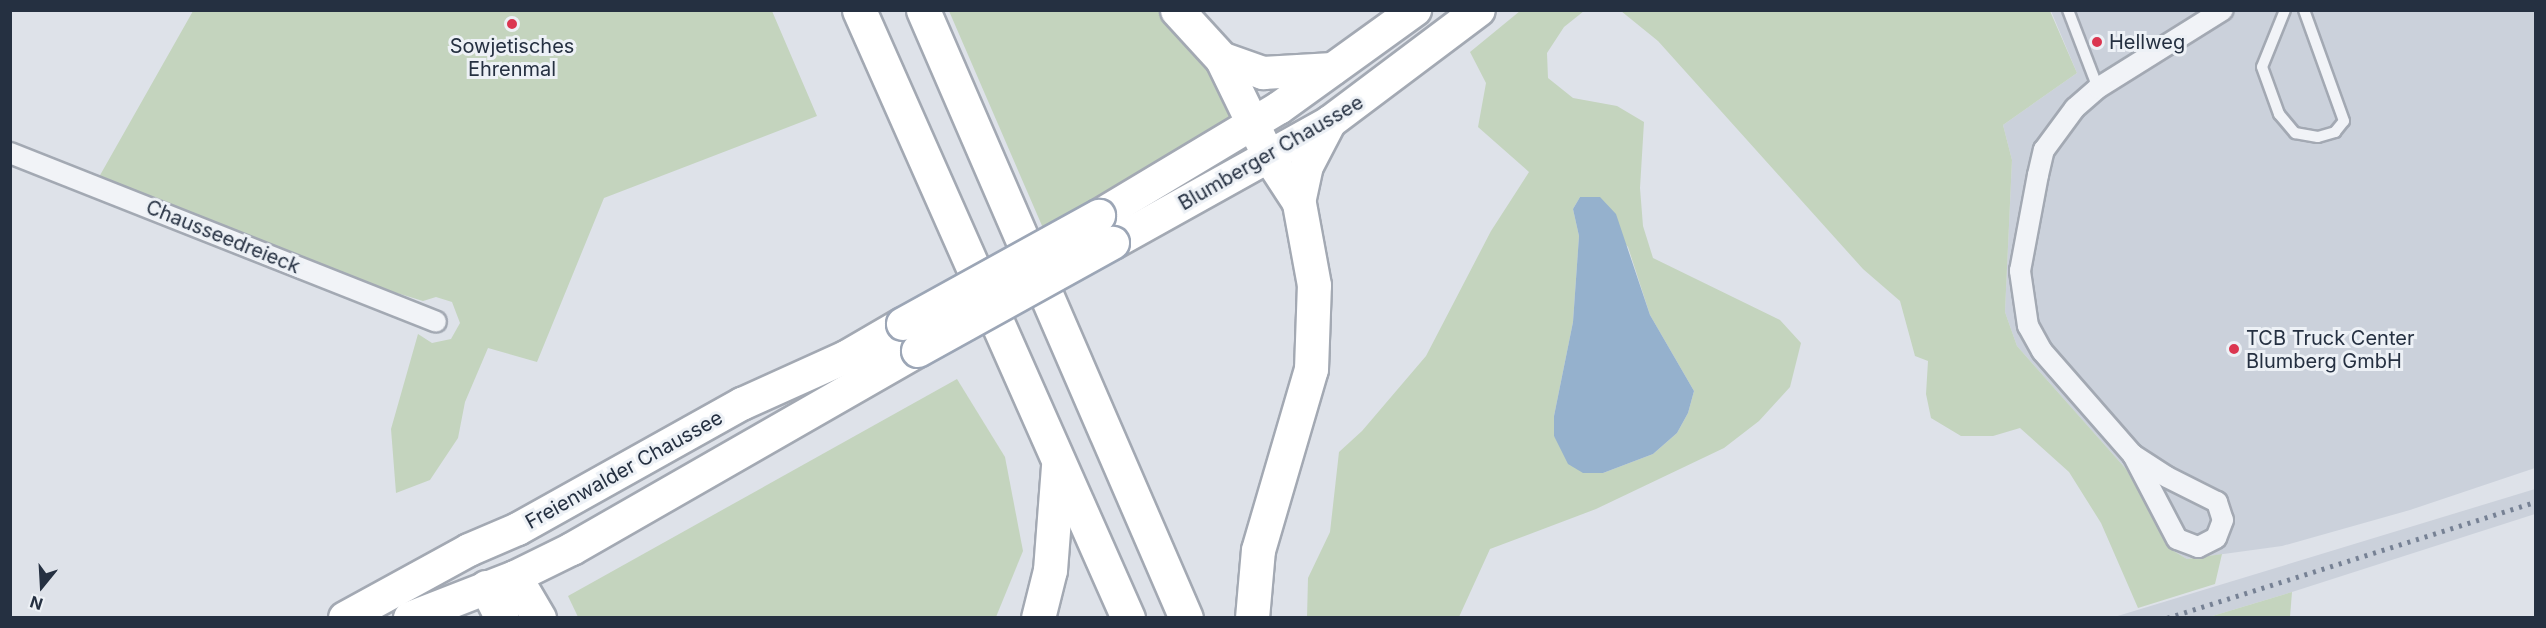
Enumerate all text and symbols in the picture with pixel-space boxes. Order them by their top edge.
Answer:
marker: Sowjetisches Ehrenmal [505,17,519,31]
place label: Hellweg [2109,30,2185,54]
place label: Sowjetisches Ehrenmal [450,34,574,81]
marker: Hellweg [2090,35,2104,49]
street label: Blumberger Chaussee [1174,90,1368,216]
street label: Chausseedreieck [143,195,303,279]
place label: TCB Truck Center Blumberg GmbH [2246,326,2414,373]
marker: TCB Truck Center Blumberg GmbH [2227,342,2241,356]
street label: Freienwalder Chaussee [521,406,727,534]
north arrow [12,556,72,616]
text: N [28,592,45,615]

